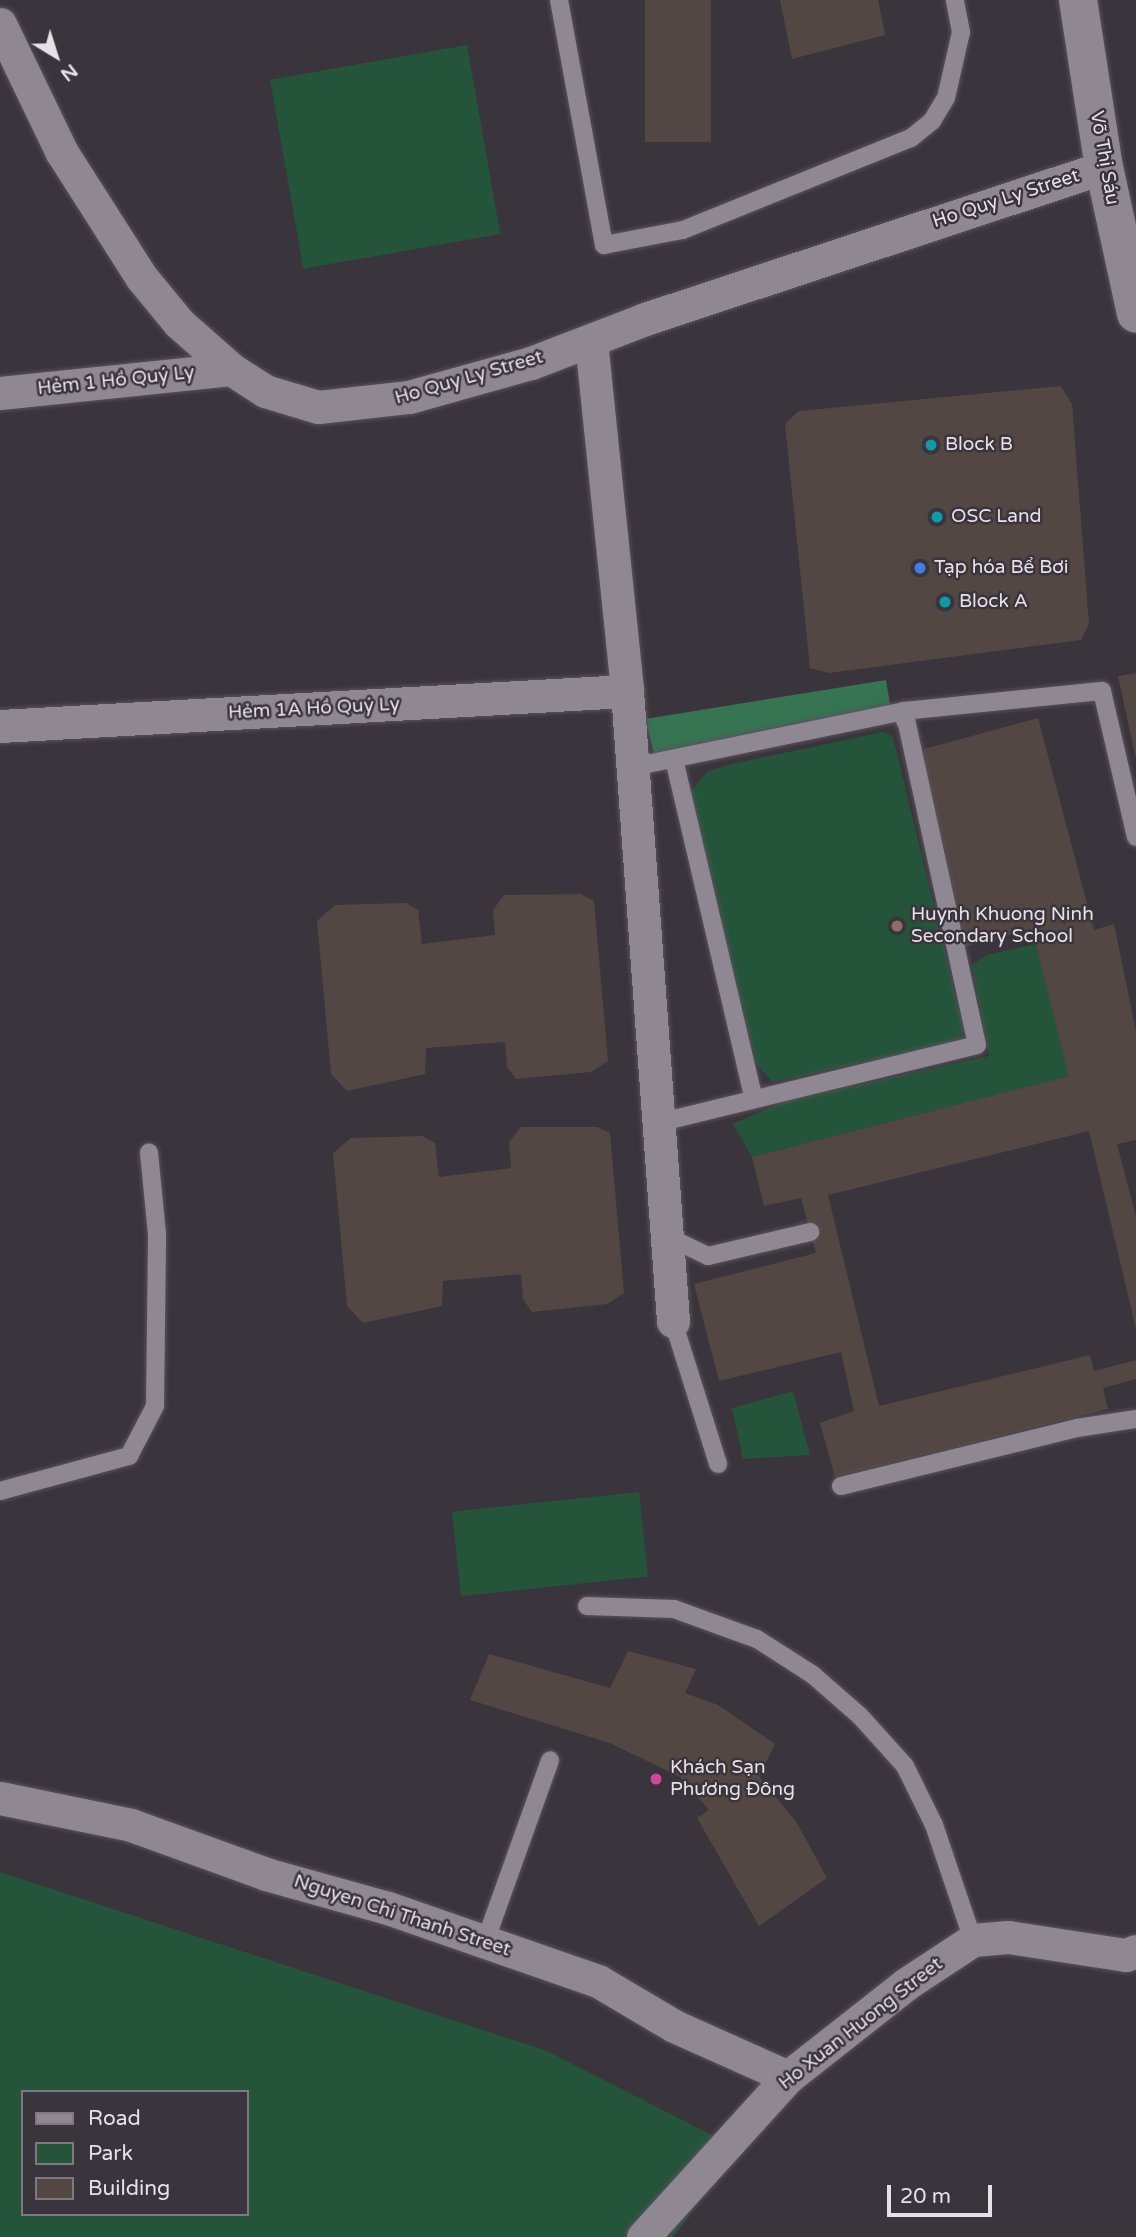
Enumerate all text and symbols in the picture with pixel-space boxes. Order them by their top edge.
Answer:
north arrow [21,21,91,91]
text: N [56,59,82,86]
street label: Võ Thị Sáu [1085,109,1123,207]
street label: Ho Quy Ly Street [930,165,1082,233]
street label: Ho Quy Ly Street [392,346,546,410]
street label: Hẻm 1 Hồ Quý Ly [36,361,196,401]
place label: Block B [945,434,1013,456]
marker: Block B [923,437,939,453]
place label: OSC Land [951,506,1041,528]
marker: OSC Land [929,509,945,525]
place label: Tạp hóa Bể Bơi [934,557,1069,579]
marker: Tạp hóa Bể Bơi [912,560,928,576]
place label: Block A [959,591,1028,613]
marker: Block A [937,594,953,610]
street label: Hẻm 1A Hồ Quý Ly [228,693,400,725]
place label: Huynh Khuong Ninh Secondary School [911,904,1094,948]
marker: Huynh Khuong Ninh Secondary School [889,918,905,934]
place label: Khách Sạn Phương Đông [670,1757,795,1801]
marker: Khách Sạn Phương Đông [648,1771,664,1787]
street label: Nguyen Chi Thanh Street [291,1870,513,1962]
street label: Ho Xuan Huong Street [775,1953,947,2095]
legend [21,2090,248,2216]
text: Road [88,2106,141,2131]
text: Park [88,2141,133,2166]
scale bar [891,2170,996,2214]
text: Building [88,2176,170,2201]
text: 20 m [900,2184,951,2209]

